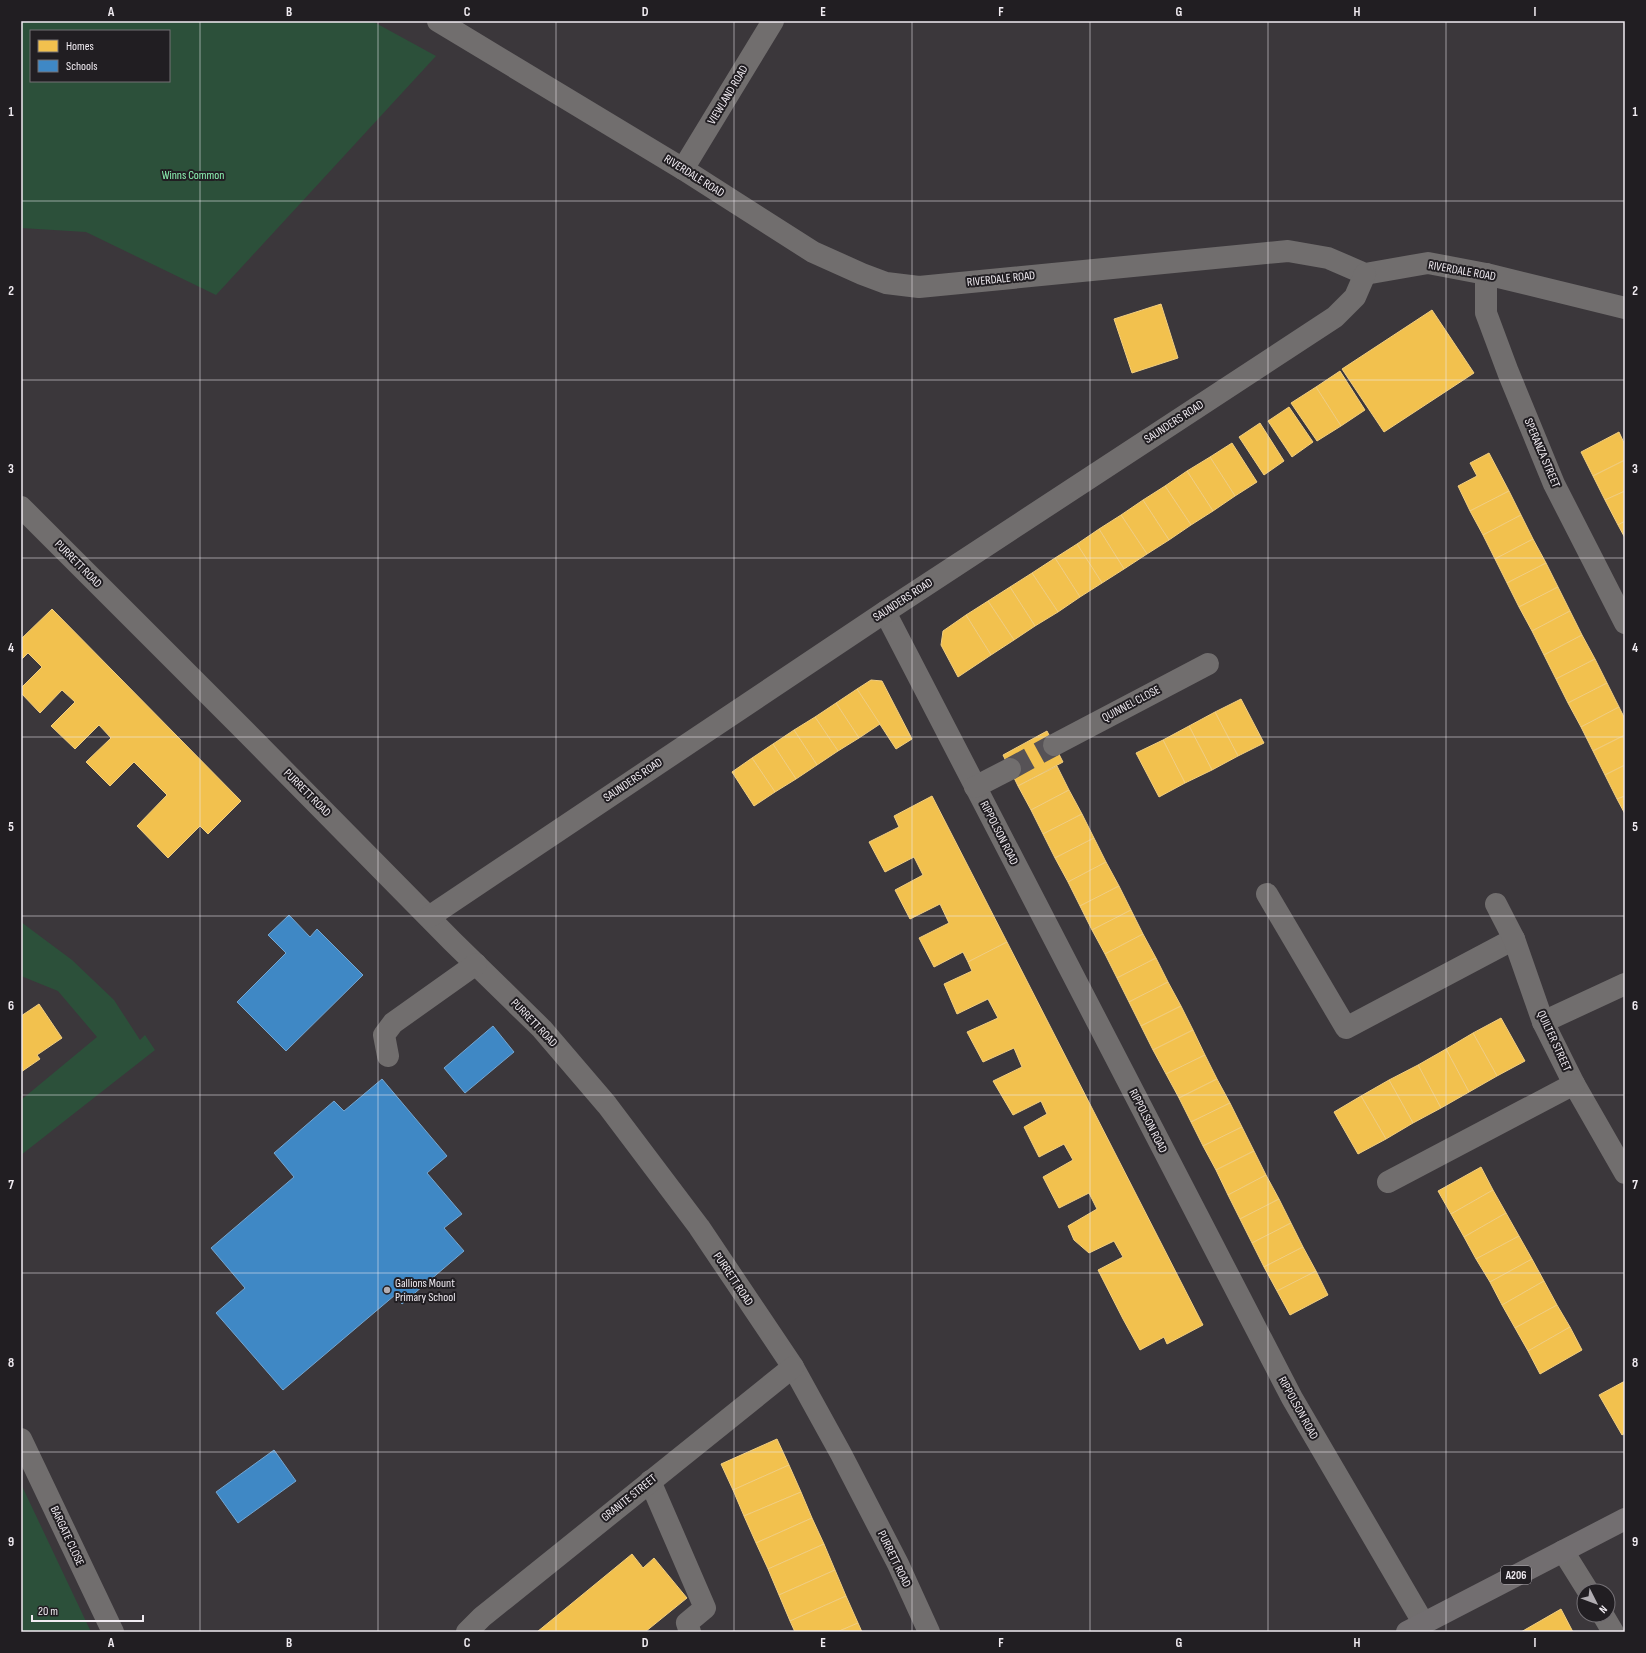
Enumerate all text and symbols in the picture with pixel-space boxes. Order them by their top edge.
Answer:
text: A [107,4,115,20]
text: B [286,4,292,20]
text: C [464,4,471,20]
text: D [642,4,649,20]
text: E [820,4,826,20]
text: F [998,4,1004,20]
text: G [1176,4,1183,20]
text: H [1354,4,1361,20]
text: I [1534,4,1537,20]
legend [30,30,170,82]
text: Homes [66,39,94,54]
text: Schools [66,59,98,74]
street label: VIEWLAND ROAD [704,63,752,127]
text: 1 [8,104,14,120]
text: 1 [1632,104,1638,120]
street label: RIVERDALE ROAD [661,152,727,201]
park label: Winns Common [162,168,224,183]
street label: RIVERDALE ROAD [1427,258,1497,284]
street label: RIVERDALE ROAD [966,268,1036,290]
text: 2 [8,283,14,299]
text: 2 [1632,283,1638,299]
street label: SAUNDERS ROAD [1141,397,1207,447]
street label: SPERANZA STREET [1521,416,1563,490]
text: 3 [8,461,14,477]
text: 3 [1632,461,1638,477]
street label: PURRETT ROAD [51,537,105,591]
street label: SAUNDERS ROAD [870,575,936,625]
text: 4 [8,640,14,656]
text: 4 [1632,640,1638,656]
street label: QUINNEL CLOSE [1099,682,1163,726]
street label: SAUNDERS ROAD [601,755,665,805]
street label: PURRETT ROAD [280,766,334,820]
street label: RIPPOLSON ROAD [976,798,1022,868]
text: 5 [8,819,14,835]
text: 5 [1632,819,1638,835]
street label: PURRETT ROAD [507,996,561,1050]
text: 6 [8,998,14,1014]
text: 6 [1632,998,1638,1014]
street label: QUILTER STREET [1533,1008,1575,1074]
street label: RIPPOLSON ROAD [1125,1086,1171,1156]
text: 7 [8,1177,14,1193]
text: 7 [1632,1177,1638,1193]
street label: PURRETT ROAD [710,1249,756,1309]
place label: Gallions Mount Primary School [395,1276,455,1305]
marker: Gallions Mount Primary School [382,1285,392,1295]
text: 8 [8,1355,14,1371]
text: 8 [1632,1355,1638,1371]
street label: RIPPOLSON ROAD [1275,1374,1322,1442]
street label: GRANITE STREET [598,1471,660,1525]
street label: BARGATE CLOSE [47,1504,87,1568]
street label: PURRETT ROAD [874,1528,914,1590]
text: 9 [8,1534,14,1550]
text: 9 [1632,1534,1638,1550]
road number: A206 [1501,1566,1531,1584]
north arrow [1576,1583,1616,1623]
scale bar [32,1597,143,1623]
text: N [1596,1603,1610,1616]
text: 20 m [38,1604,58,1619]
text: A [107,1635,115,1651]
text: B [286,1635,292,1651]
text: C [464,1635,471,1651]
text: D [642,1635,649,1651]
text: E [820,1635,826,1651]
text: F [998,1635,1004,1651]
text: G [1176,1635,1183,1651]
text: H [1354,1635,1361,1651]
text: I [1534,1635,1537,1651]

